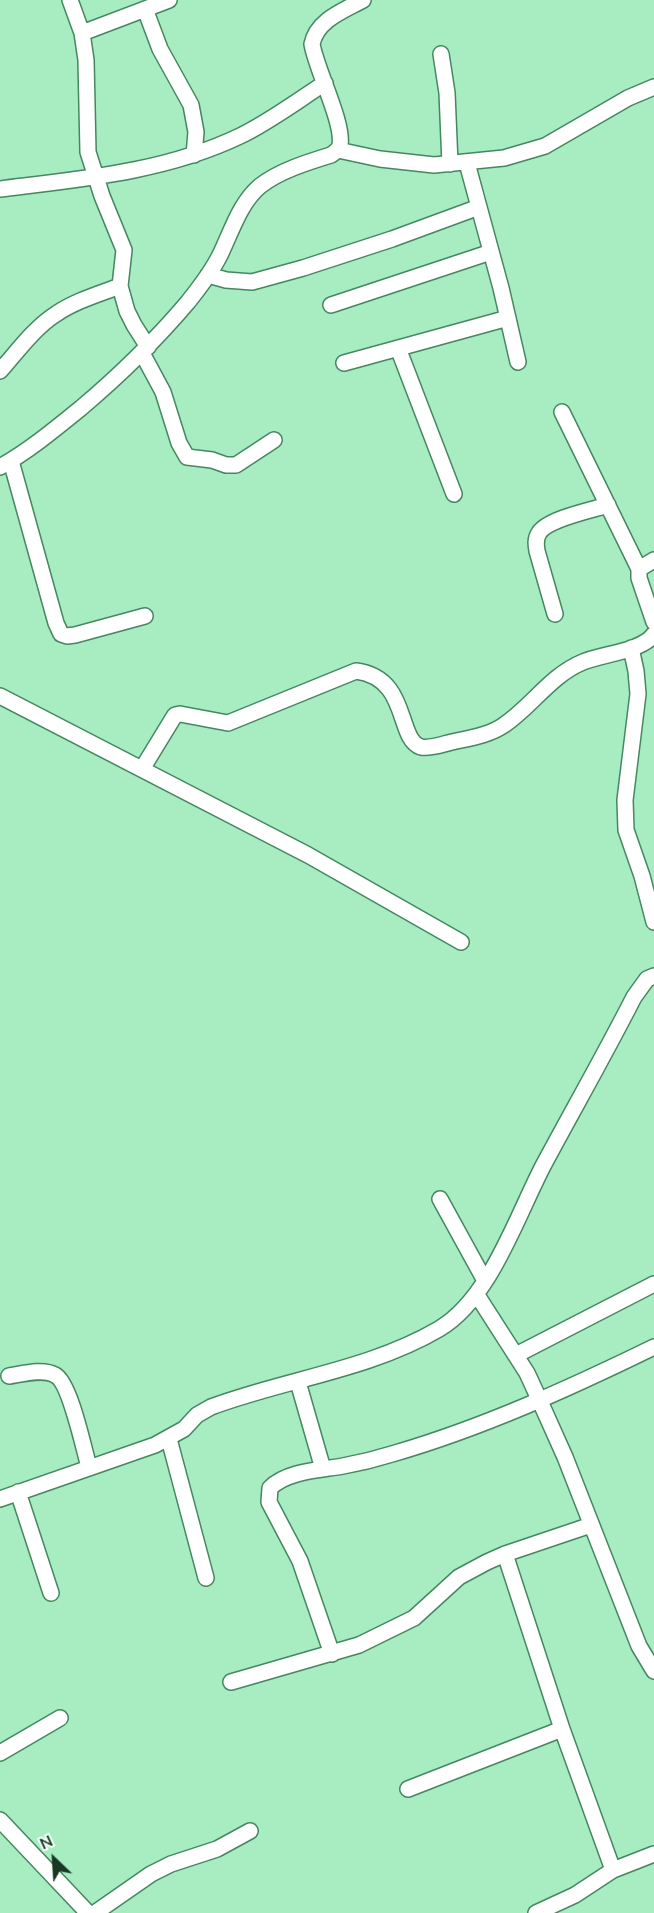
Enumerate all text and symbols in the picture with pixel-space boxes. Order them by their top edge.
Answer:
north arrow [24,1829,84,1889]
text: N [36,1830,56,1855]

